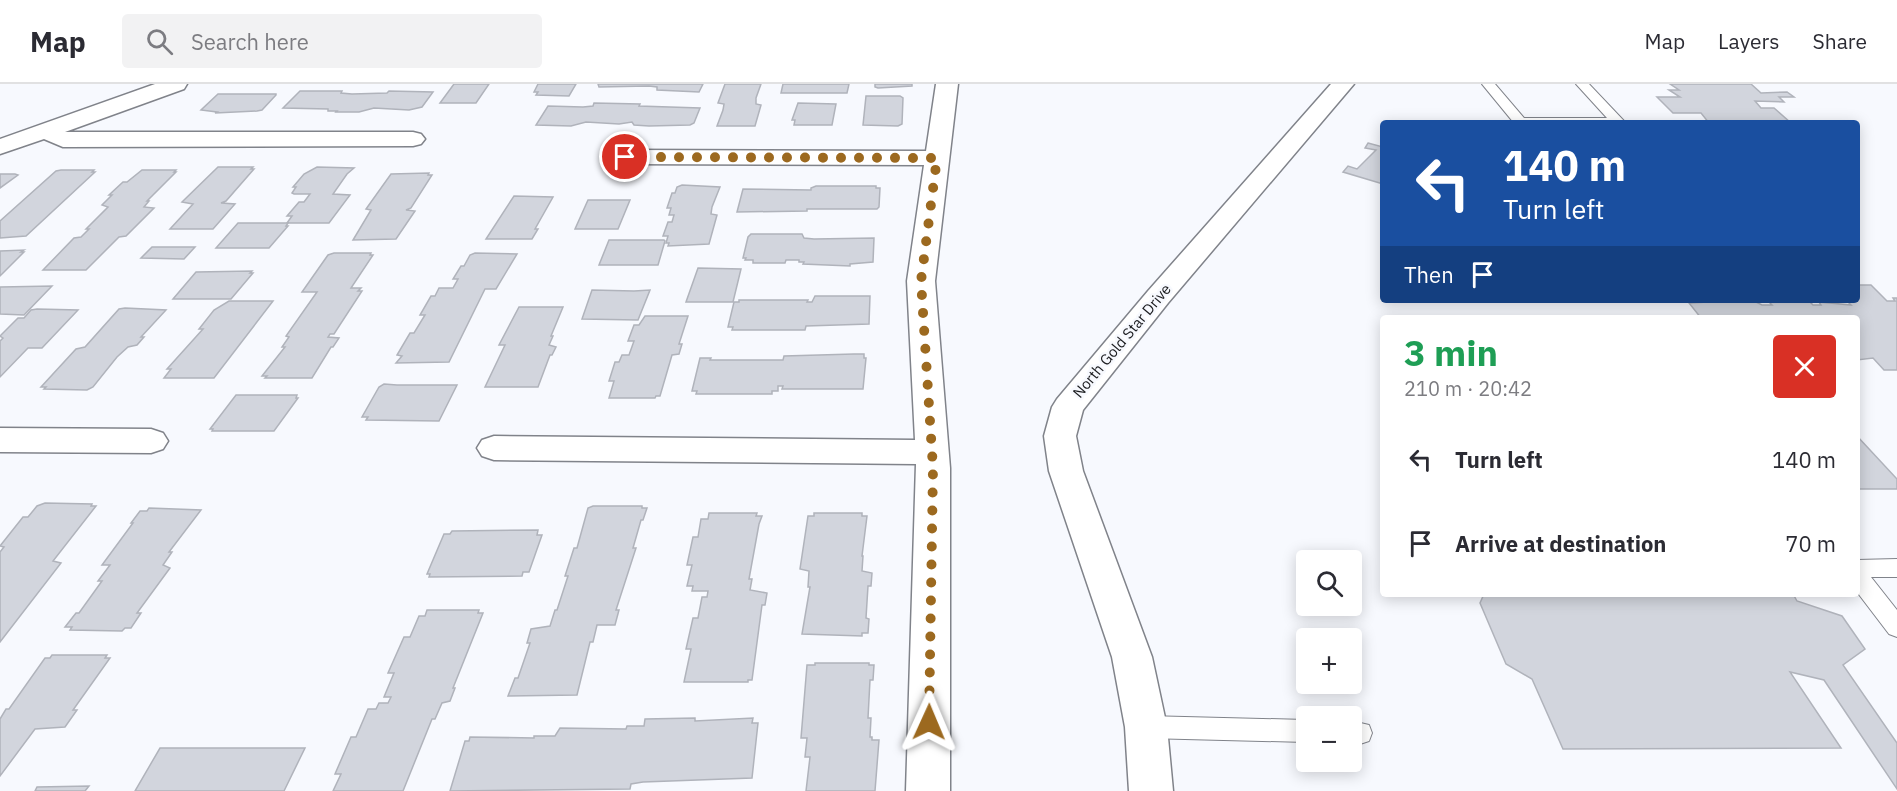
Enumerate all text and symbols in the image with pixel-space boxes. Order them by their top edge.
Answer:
search box [122,14,542,68]
text: Map [30,23,86,60]
icon: search [143,25,176,58]
text: Search here [191,27,309,56]
text: Map [1645,27,1685,55]
text: Layers [1718,27,1780,55]
text: Share [1813,27,1867,55]
pin [599,131,650,182]
text: 140 m [1503,138,1626,193]
icon: arrive [608,140,641,173]
icon: left [1404,144,1482,222]
text: Turn left [1503,191,1604,226]
icon: arrive [1466,258,1499,291]
text: Then [1404,260,1454,289]
street label: North Gold Star Drive [1068,280,1175,402]
text: 3 min [1404,329,1498,376]
button: close [1773,335,1836,398]
text: 210 m · 20:42 [1404,375,1532,402]
icon: left [1404,443,1437,476]
text: Turn left [1455,445,1543,474]
text: 140 m [1772,445,1836,474]
icon: arrive [1404,527,1437,560]
text: Arrive at destination [1455,529,1666,558]
text: 70 m [1785,529,1836,558]
map controls [1296,550,1362,772]
button: search [1296,550,1362,616]
button: + [1296,628,1362,694]
position arrow [897,690,961,754]
button: − [1296,706,1362,772]

